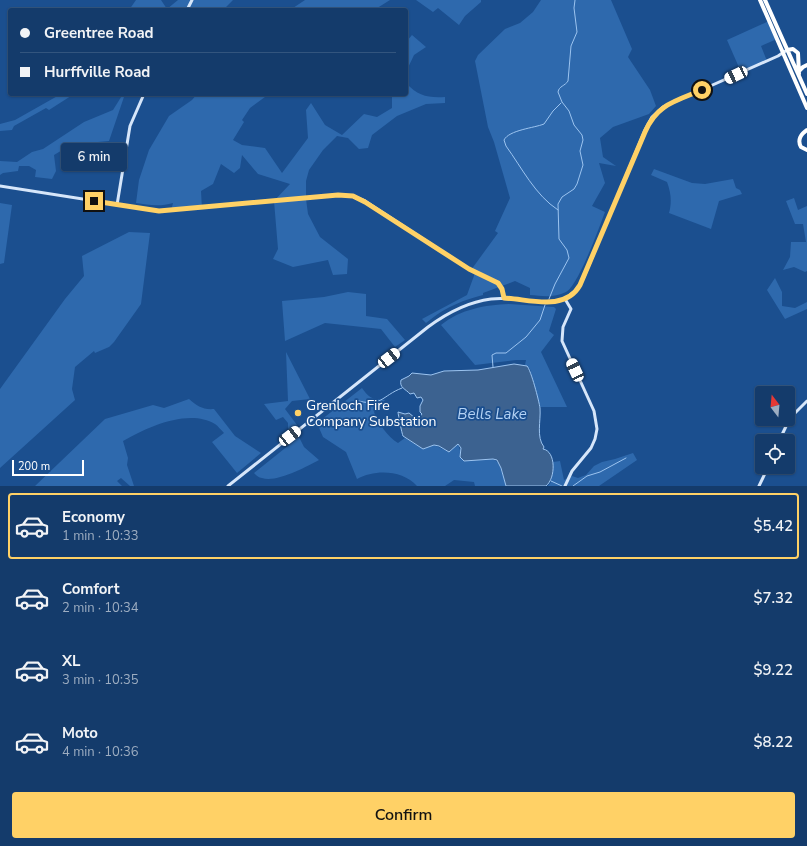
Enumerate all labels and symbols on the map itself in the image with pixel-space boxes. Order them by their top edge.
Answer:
car [723,64,749,86]
route start [693,81,711,99]
callout: 6 min [61,143,127,171]
route end [85,192,103,210]
car [376,346,402,370]
car [564,357,586,383]
north arrow [755,386,795,426]
place label: Grenloch Fire Company Substation [306,396,436,431]
water label: Bells Lake [457,404,527,424]
marker: Grenloch Fire Company Substation [293,408,303,418]
car [277,424,303,448]
scale bar [12,458,84,477]

